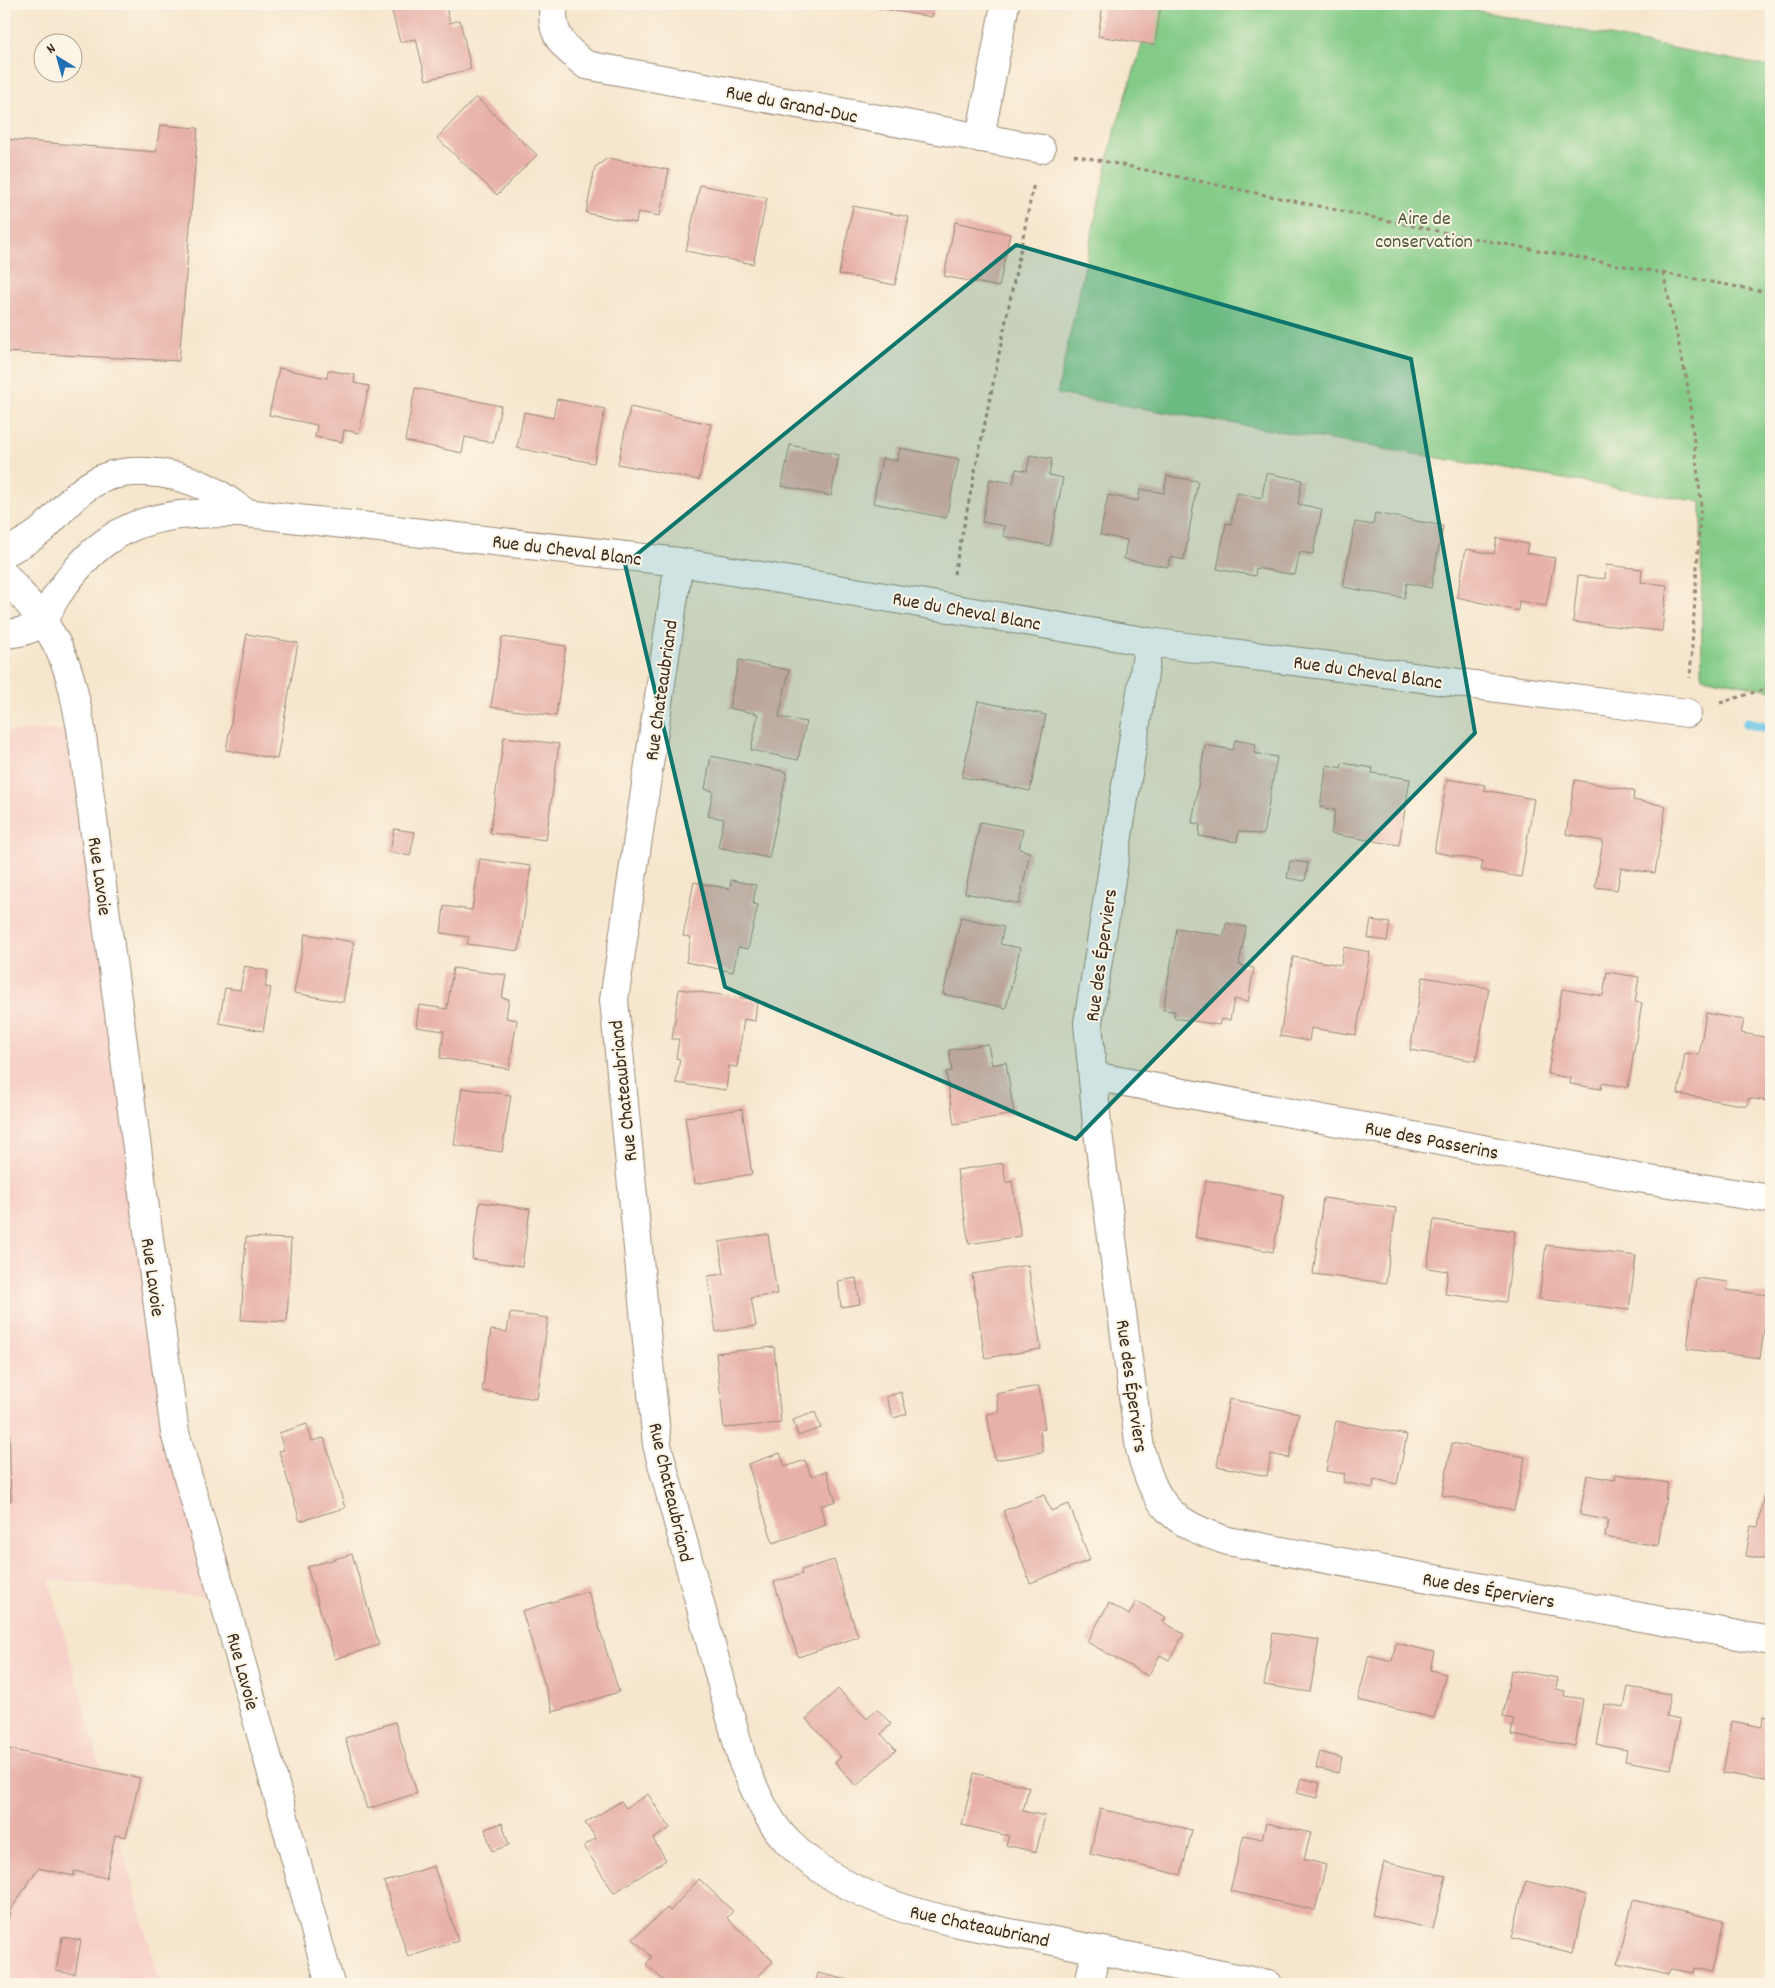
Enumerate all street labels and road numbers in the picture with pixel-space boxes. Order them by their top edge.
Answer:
street label: Rue du Grand-Duc [723,79,860,132]
street label: Rue du Cheval Blanc [490,529,643,575]
street label: Rue du Cheval Blanc [890,586,1043,640]
street label: Rue Chateaubriand [639,618,687,763]
street label: Rue du Cheval Blanc [1291,650,1444,698]
street label: Rue Lavoie [79,835,117,918]
street label: Rue des Éperviers [1080,887,1126,1024]
street label: Rue Chateaubriand [604,1019,646,1163]
street label: Rue des Passerins [1362,1115,1501,1169]
street label: Rue Lavoie [132,1236,170,1319]
street label: Rue des Éperviers [1107,1318,1153,1455]
street label: Rue Chateaubriand [639,1420,699,1565]
street label: Rue des Éperviers [1420,1567,1557,1617]
street label: Rue Lavoie [217,1630,265,1714]
street label: Rue Chateaubriand [907,1899,1052,1956]

